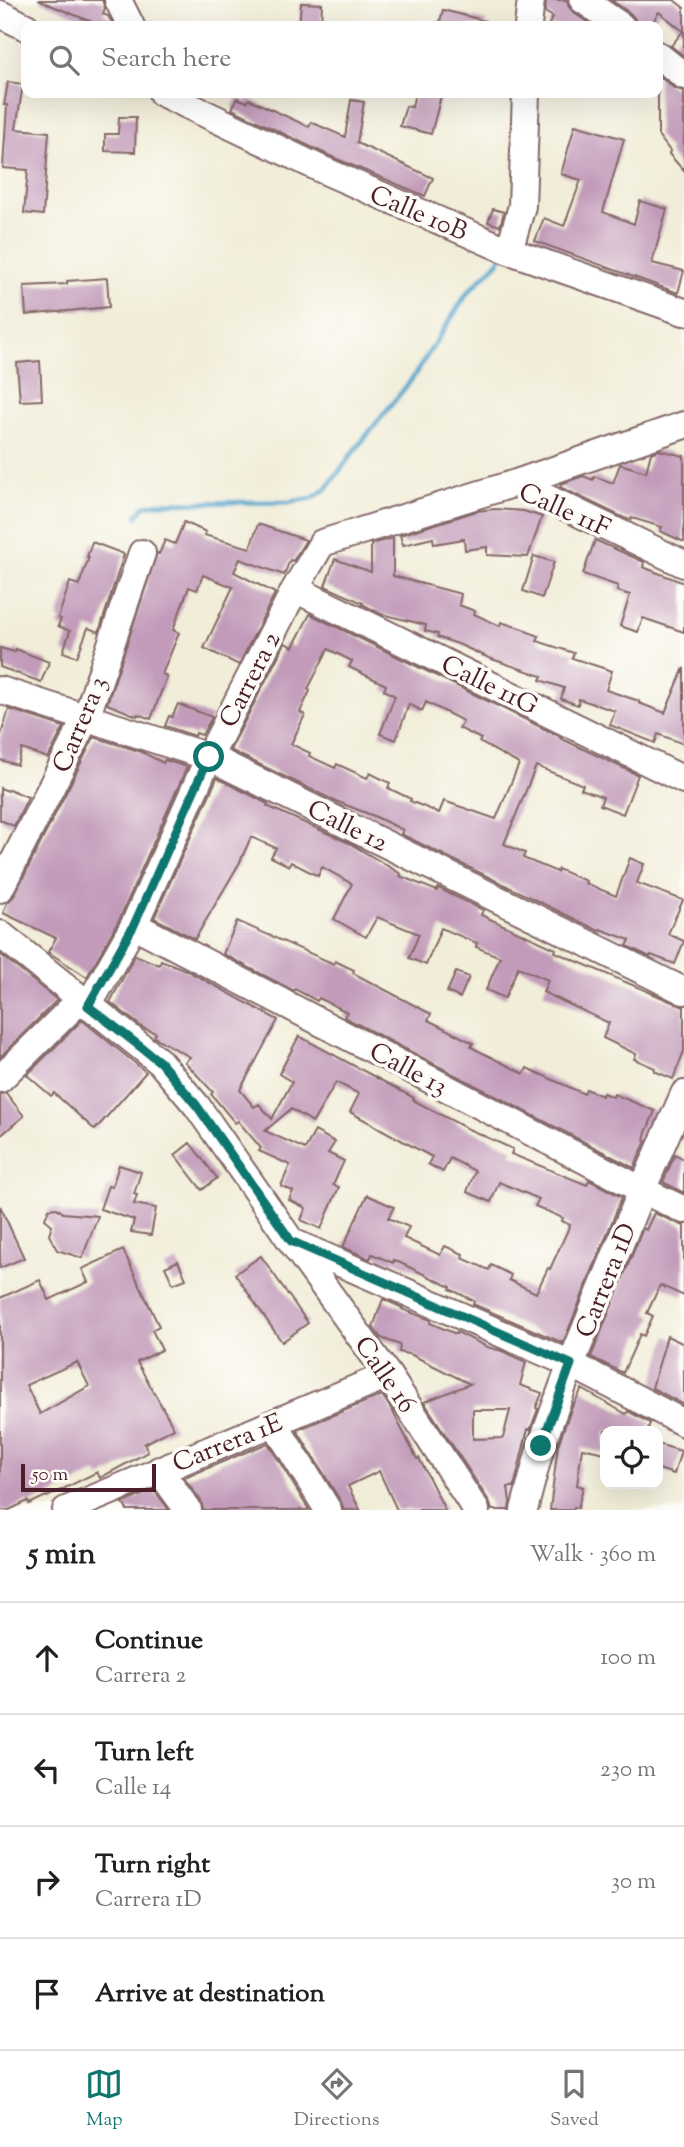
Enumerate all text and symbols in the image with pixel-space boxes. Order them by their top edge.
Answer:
search box [21,21,663,98]
icon: search [45,41,83,79]
text: Search here [101,41,231,78]
street label: Calle 10B [363,177,473,251]
street label: Calle 11F [512,475,616,548]
street label: Carrera 2 [211,626,291,735]
street label: Calle 11G [434,647,543,726]
street label: Carrera 3 [44,671,118,779]
route start [193,741,224,772]
street label: Calle 12 [300,792,393,863]
street label: Calle 13 [362,1034,454,1106]
street label: Carrera 1D [568,1218,647,1344]
street label: Calle 16 [344,1329,424,1421]
street label: Carrera 1E [167,1405,289,1483]
map controls [600,1426,663,1489]
button: locate [600,1426,663,1489]
route end [525,1430,556,1461]
scale bar [21,1461,156,1493]
text: 50 m [32,1462,68,1489]
text: 5 min [28,1534,96,1577]
text: Walk · 360 m [530,1539,656,1572]
text: Continue [95,1623,203,1660]
icon: ahead [28,1639,66,1677]
text: 100 m [600,1642,656,1675]
text: Carrera 2 [95,1660,186,1693]
text: Turn left [95,1735,194,1772]
icon: left [28,1751,66,1789]
text: 230 m [600,1754,656,1787]
text: Calle 14 [95,1772,171,1805]
text: Turn right [95,1847,210,1884]
icon: right [28,1863,66,1901]
text: 30 m [611,1866,656,1899]
text: Carrera 1D [95,1884,202,1917]
icon: arrive [28,1975,66,2013]
text: Arrive at destination [95,1976,325,2013]
tab: Map [85,2065,123,2134]
tab: Directions [294,2065,379,2134]
tab: Saved [550,2065,599,2134]

